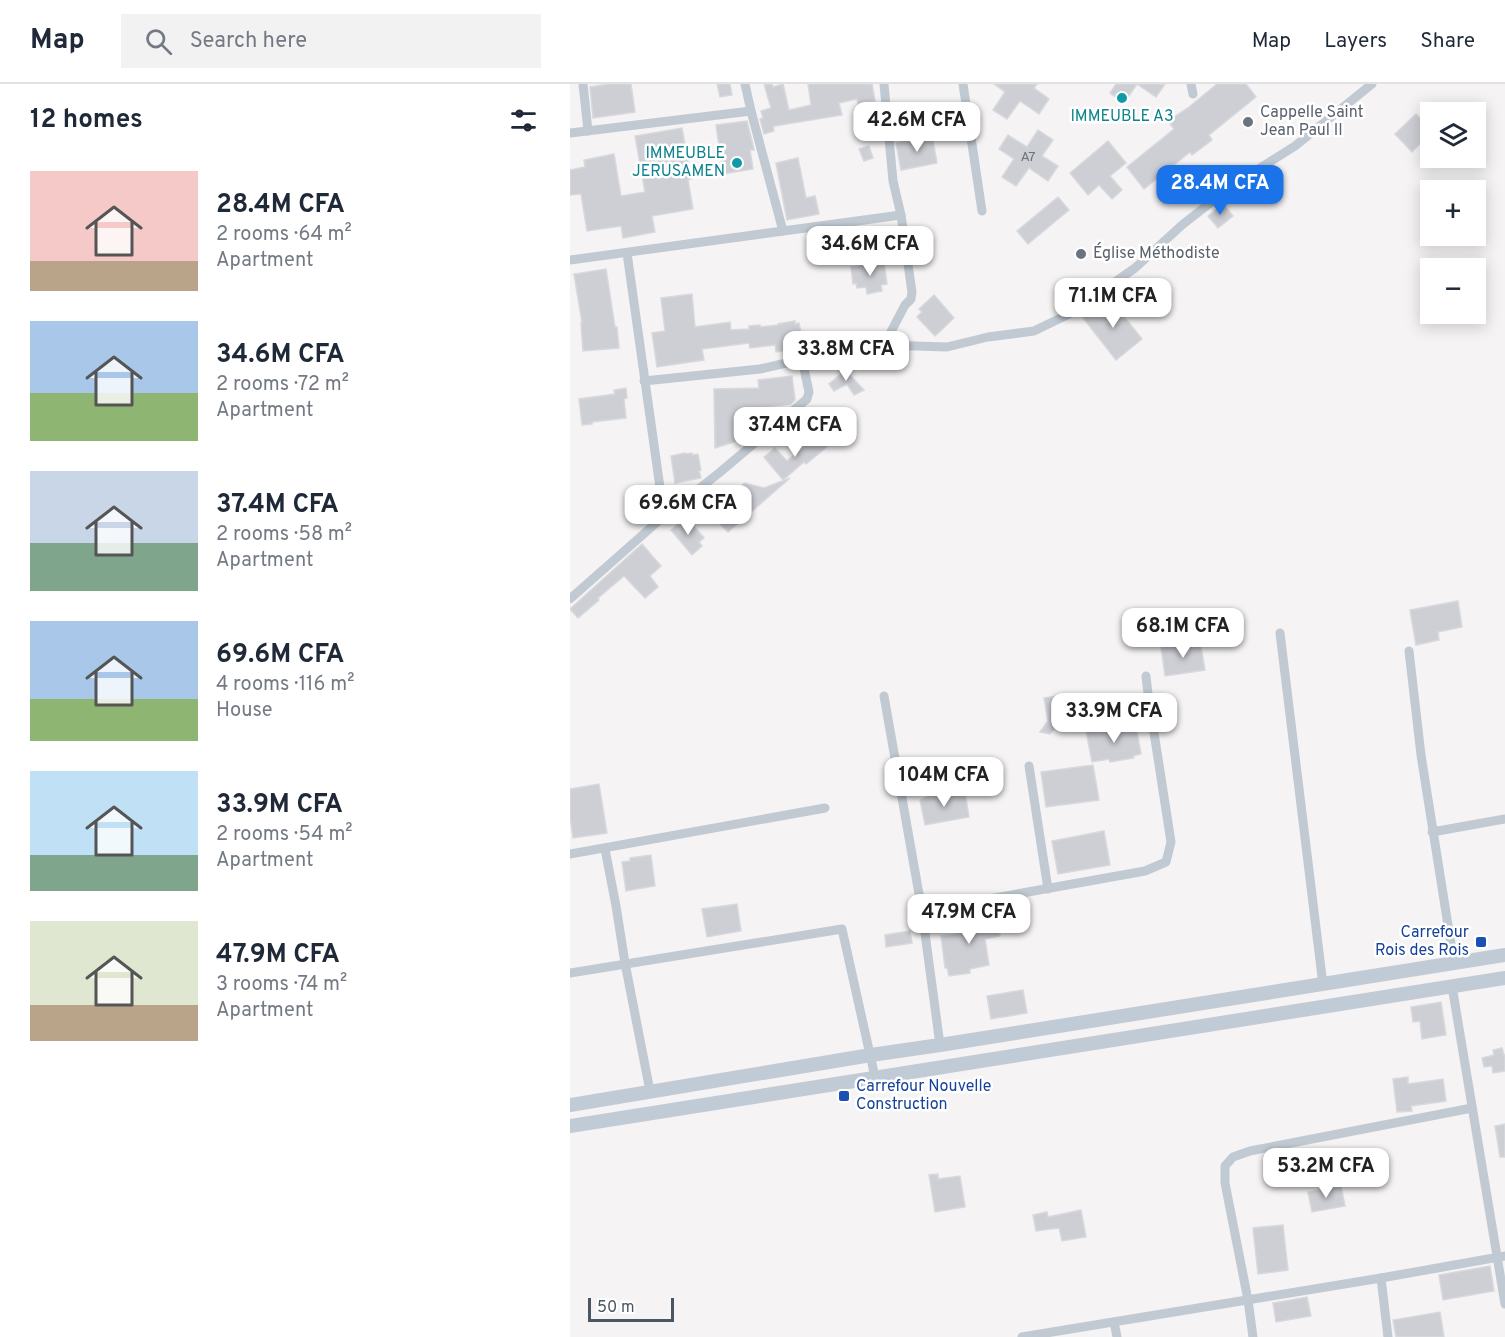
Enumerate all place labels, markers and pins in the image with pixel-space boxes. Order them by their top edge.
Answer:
marker: IMMEUBLE A3 [1115,91,1129,105]
pin: 42.6M CFA [848,102,986,153]
place label: Cappelle Saint Jean Paul II [1260,103,1363,141]
place label: IMMEUBLE A3 [1070,107,1174,127]
marker: Cappelle Saint Jean Paul II [1241,115,1255,129]
place label: IMMEUBLE JERUSAMEN [632,144,725,182]
marker: IMMEUBLE JERUSAMEN [730,156,744,170]
pin: 28.4M CFA [1151,165,1289,216]
pin: 34.6M CFA [801,226,939,277]
place label: Église Méthodiste [1093,242,1220,264]
marker: Église Méthodiste [1074,247,1088,261]
pin: 71.1M CFA [1044,278,1182,329]
pin: 33.8M CFA [777,331,915,382]
pin: 37.4M CFA [726,407,864,458]
pin: 69.6M CFA [619,485,757,536]
pin: 68.1M CFA [1114,608,1252,659]
pin: 33.9M CFA [1045,693,1183,744]
pin: 104M CFA [882,757,1006,808]
pin: 47.9M CFA [900,894,1038,945]
place label: Carrefour Rois des Rois [1375,923,1469,961]
marker: Carrefour Rois des Rois [1474,935,1488,949]
place label: Carrefour Nouvelle Construction [856,1077,991,1115]
marker: Carrefour Nouvelle Construction [837,1089,851,1103]
pin: 53.2M CFA [1257,1148,1395,1199]

